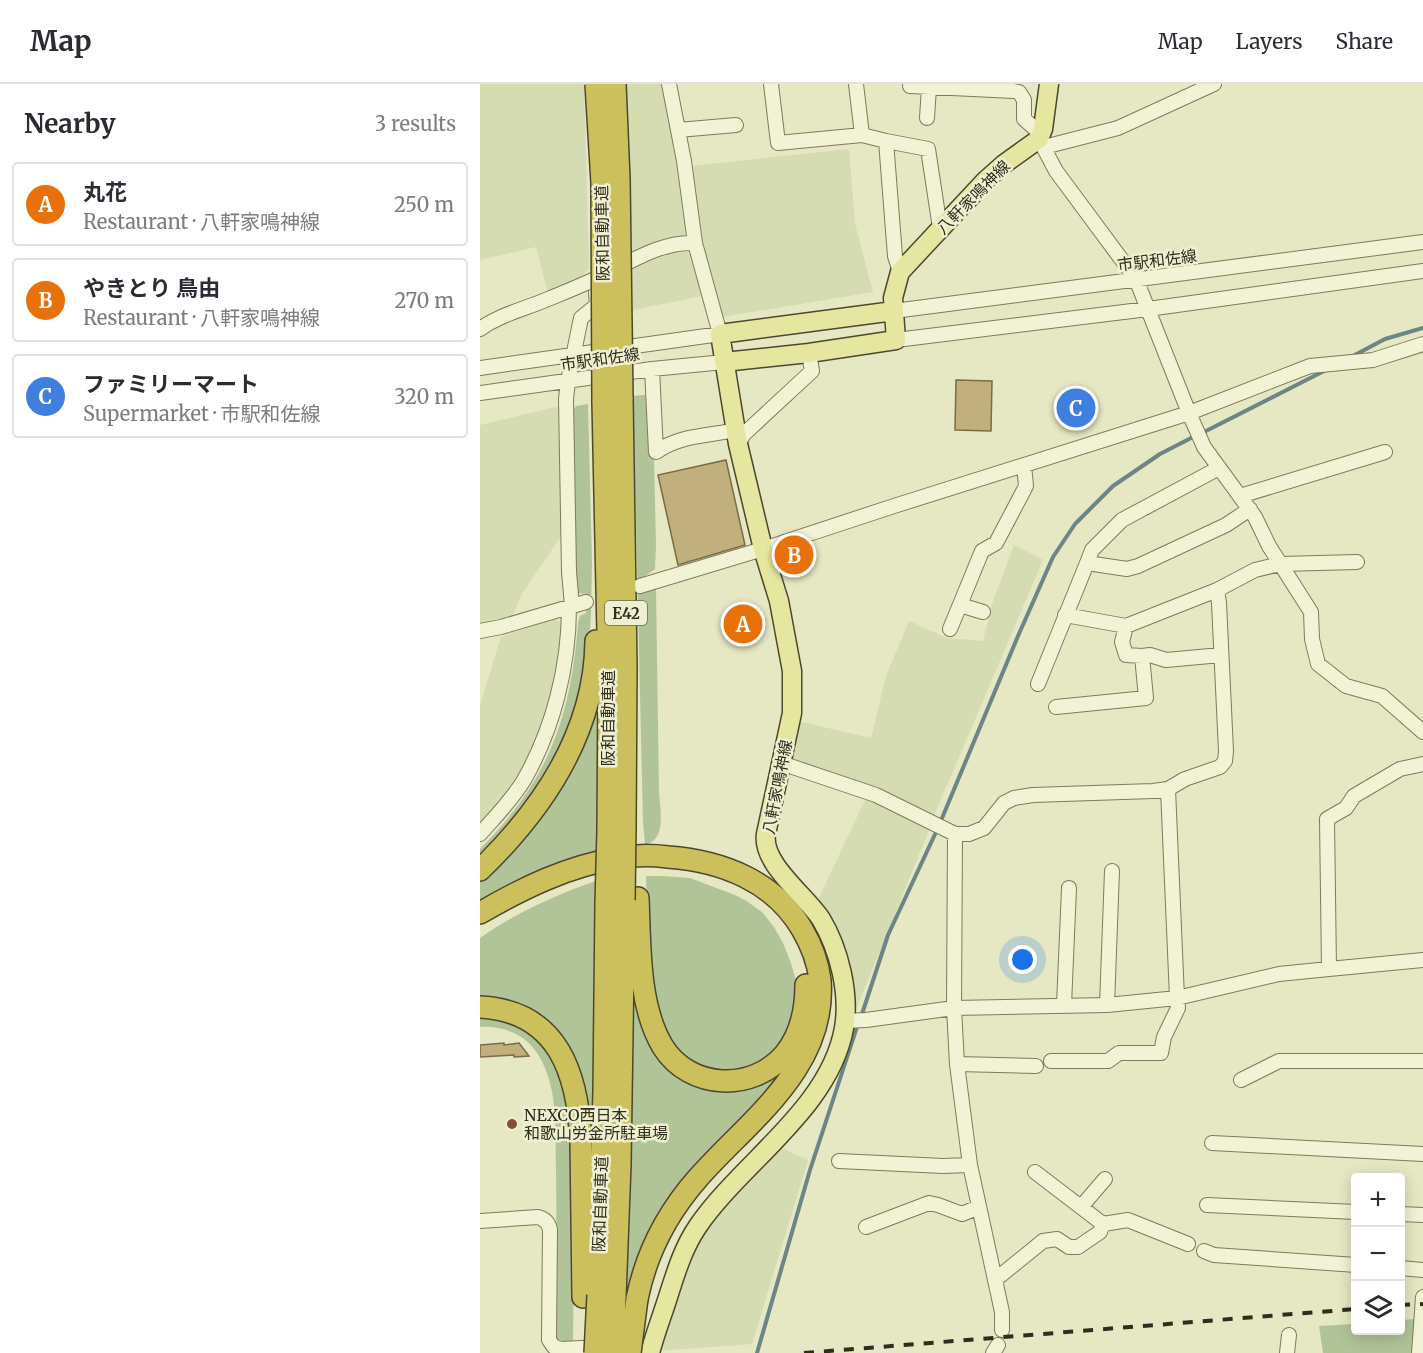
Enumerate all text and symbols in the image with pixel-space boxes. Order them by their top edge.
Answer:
text: Map [30,23,92,59]
text: Map [1158,28,1203,55]
text: Layers [1236,28,1303,55]
text: Share [1336,28,1393,55]
text: Nearby [24,107,116,140]
text: 3 results [375,111,456,136]
street label: 八軒家鳴神線 [932,156,1014,238]
text: 丸花 [83,178,127,206]
street label: 阪和自動車道 [591,185,613,281]
text: A [38,192,53,217]
text: 250 m [394,192,454,217]
text: Restaurant · 八軒家鳴神線 [83,209,320,234]
street label: 市駅和佐線 [1116,245,1198,275]
text: やきとり 鳥由 [83,274,220,302]
text: B [39,288,52,313]
text: 270 m [394,288,454,313]
text: Restaurant · 八軒家鳴神線 [83,305,320,330]
street label: 市駅和佐線 [559,344,641,374]
text: ファミリーマート [83,370,259,398]
text: C [39,384,52,409]
text: 320 m [394,384,454,409]
pin: C [1056,386,1096,430]
text: Supermarket · 市駅和佐線 [83,401,321,426]
pin: B [774,532,814,578]
road number: E42 [605,601,647,625]
pin: A [724,602,762,646]
street label: 阪和自動車道 [598,670,618,766]
street label: 八軒家鳴神線 [758,738,796,836]
your location [1008,945,1037,974]
place label: NEXCO西日本 和歌山労金所駐車場 [524,1105,668,1143]
marker: NEXCO西日本 和歌山労金所駐車場 [505,1117,519,1131]
street label: 阪和自動車道 [588,1156,612,1252]
map controls [1351,1173,1405,1335]
button: + [1351,1173,1405,1227]
button: − [1351,1227,1405,1281]
button: layers [1351,1281,1405,1335]

